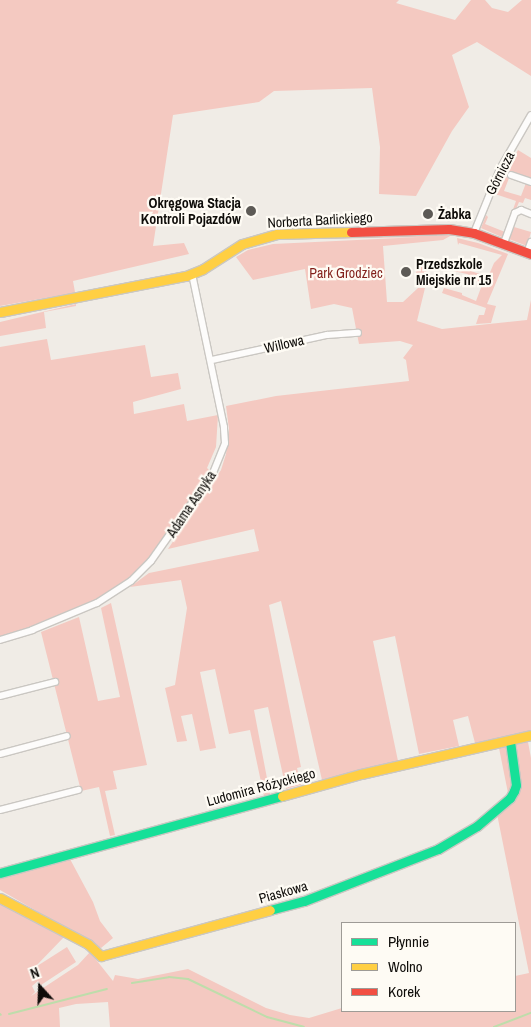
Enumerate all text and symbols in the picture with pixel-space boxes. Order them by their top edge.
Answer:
street label: Górnicza [482,148,518,198]
place label: Okręgowa Stacja Kontroli Pojazdów [141,195,241,228]
marker: Okręgowa Stacja Kontroli Pojazdów [245,205,257,217]
place label: Żabka [438,206,471,222]
marker: Żabka [422,208,434,220]
street label: Norberta Barlickiego [267,209,373,231]
place label: Przedszkole Miejskie nr 15 [416,256,491,288]
park label: Park Grodziec [309,265,383,281]
marker: Przedszkole Miejskie nr 15 [400,266,412,278]
street label: Willowa [263,331,305,357]
street label: Adama Asnyka [162,467,220,541]
street label: Ludomira Różyckiego [205,764,317,810]
street label: Piaskowa [257,877,309,907]
legend [341,922,516,1012]
text: Płynnie [388,931,429,952]
text: Wolno [388,956,423,977]
north arrow [15,962,65,1012]
text: N [28,963,42,983]
text: Korek [388,981,420,1002]

